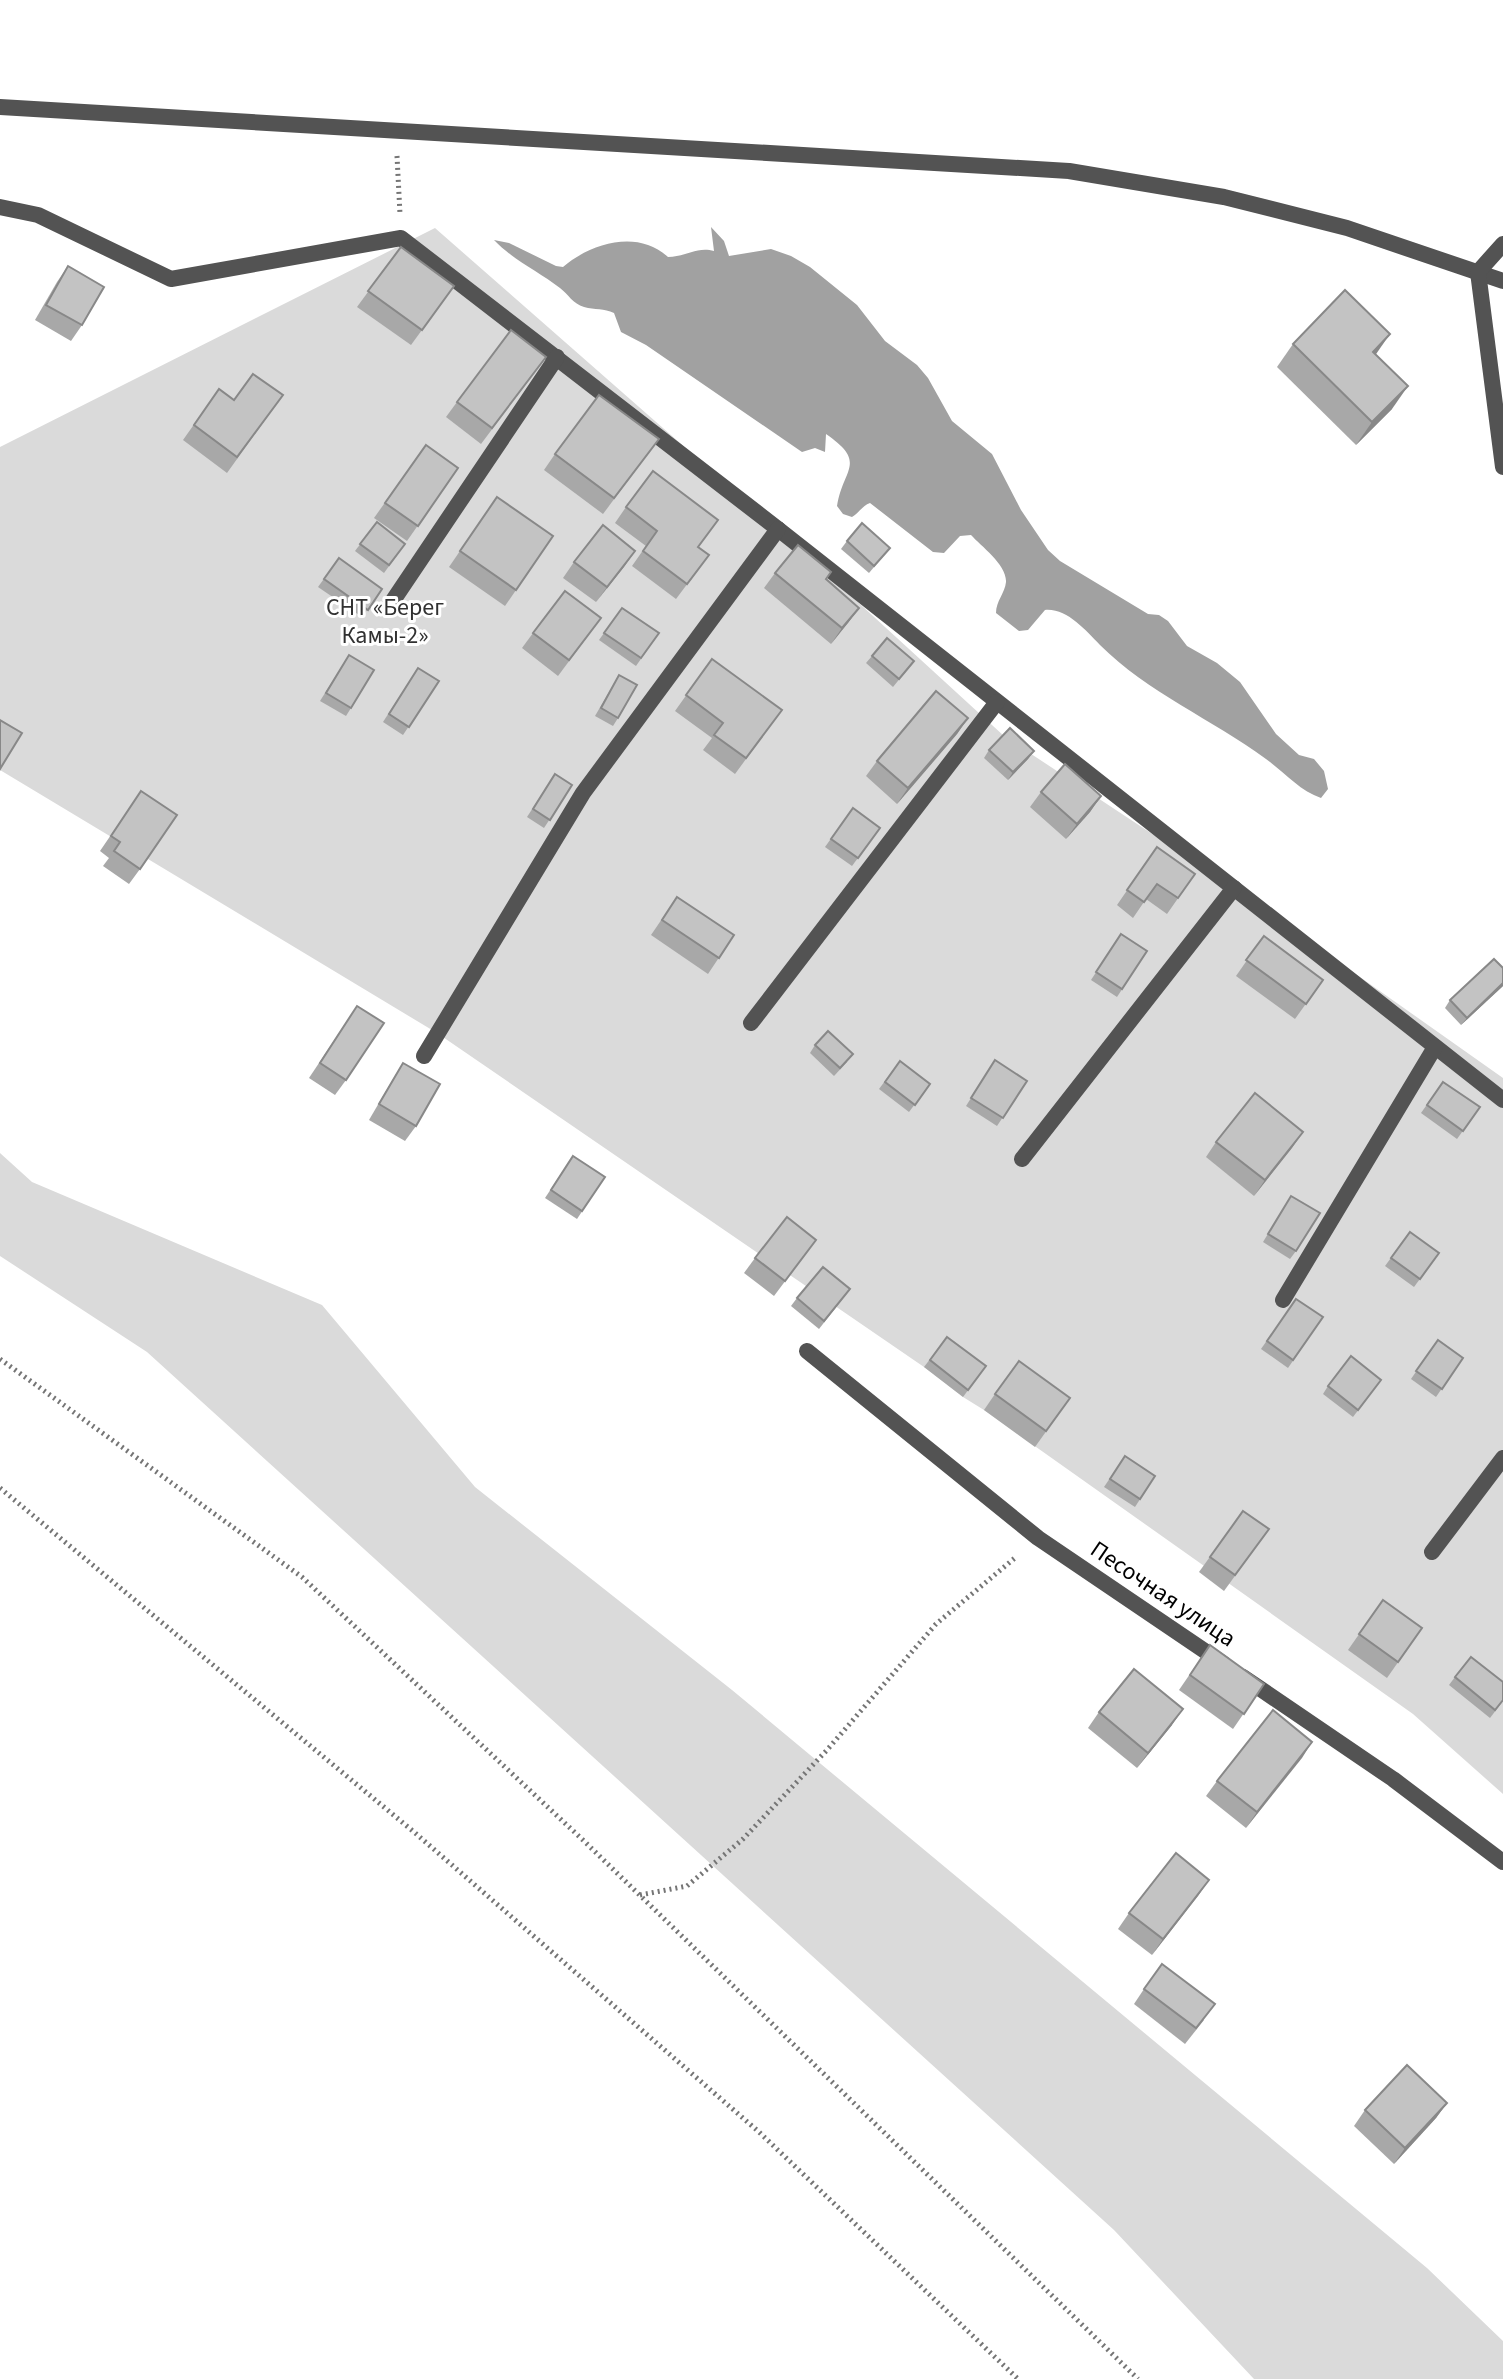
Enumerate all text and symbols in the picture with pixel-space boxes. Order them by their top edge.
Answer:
park label: СНТ «Берег Камы-2» [326,590,444,653]
street label: Песочная улица [1083,1532,1243,1656]

